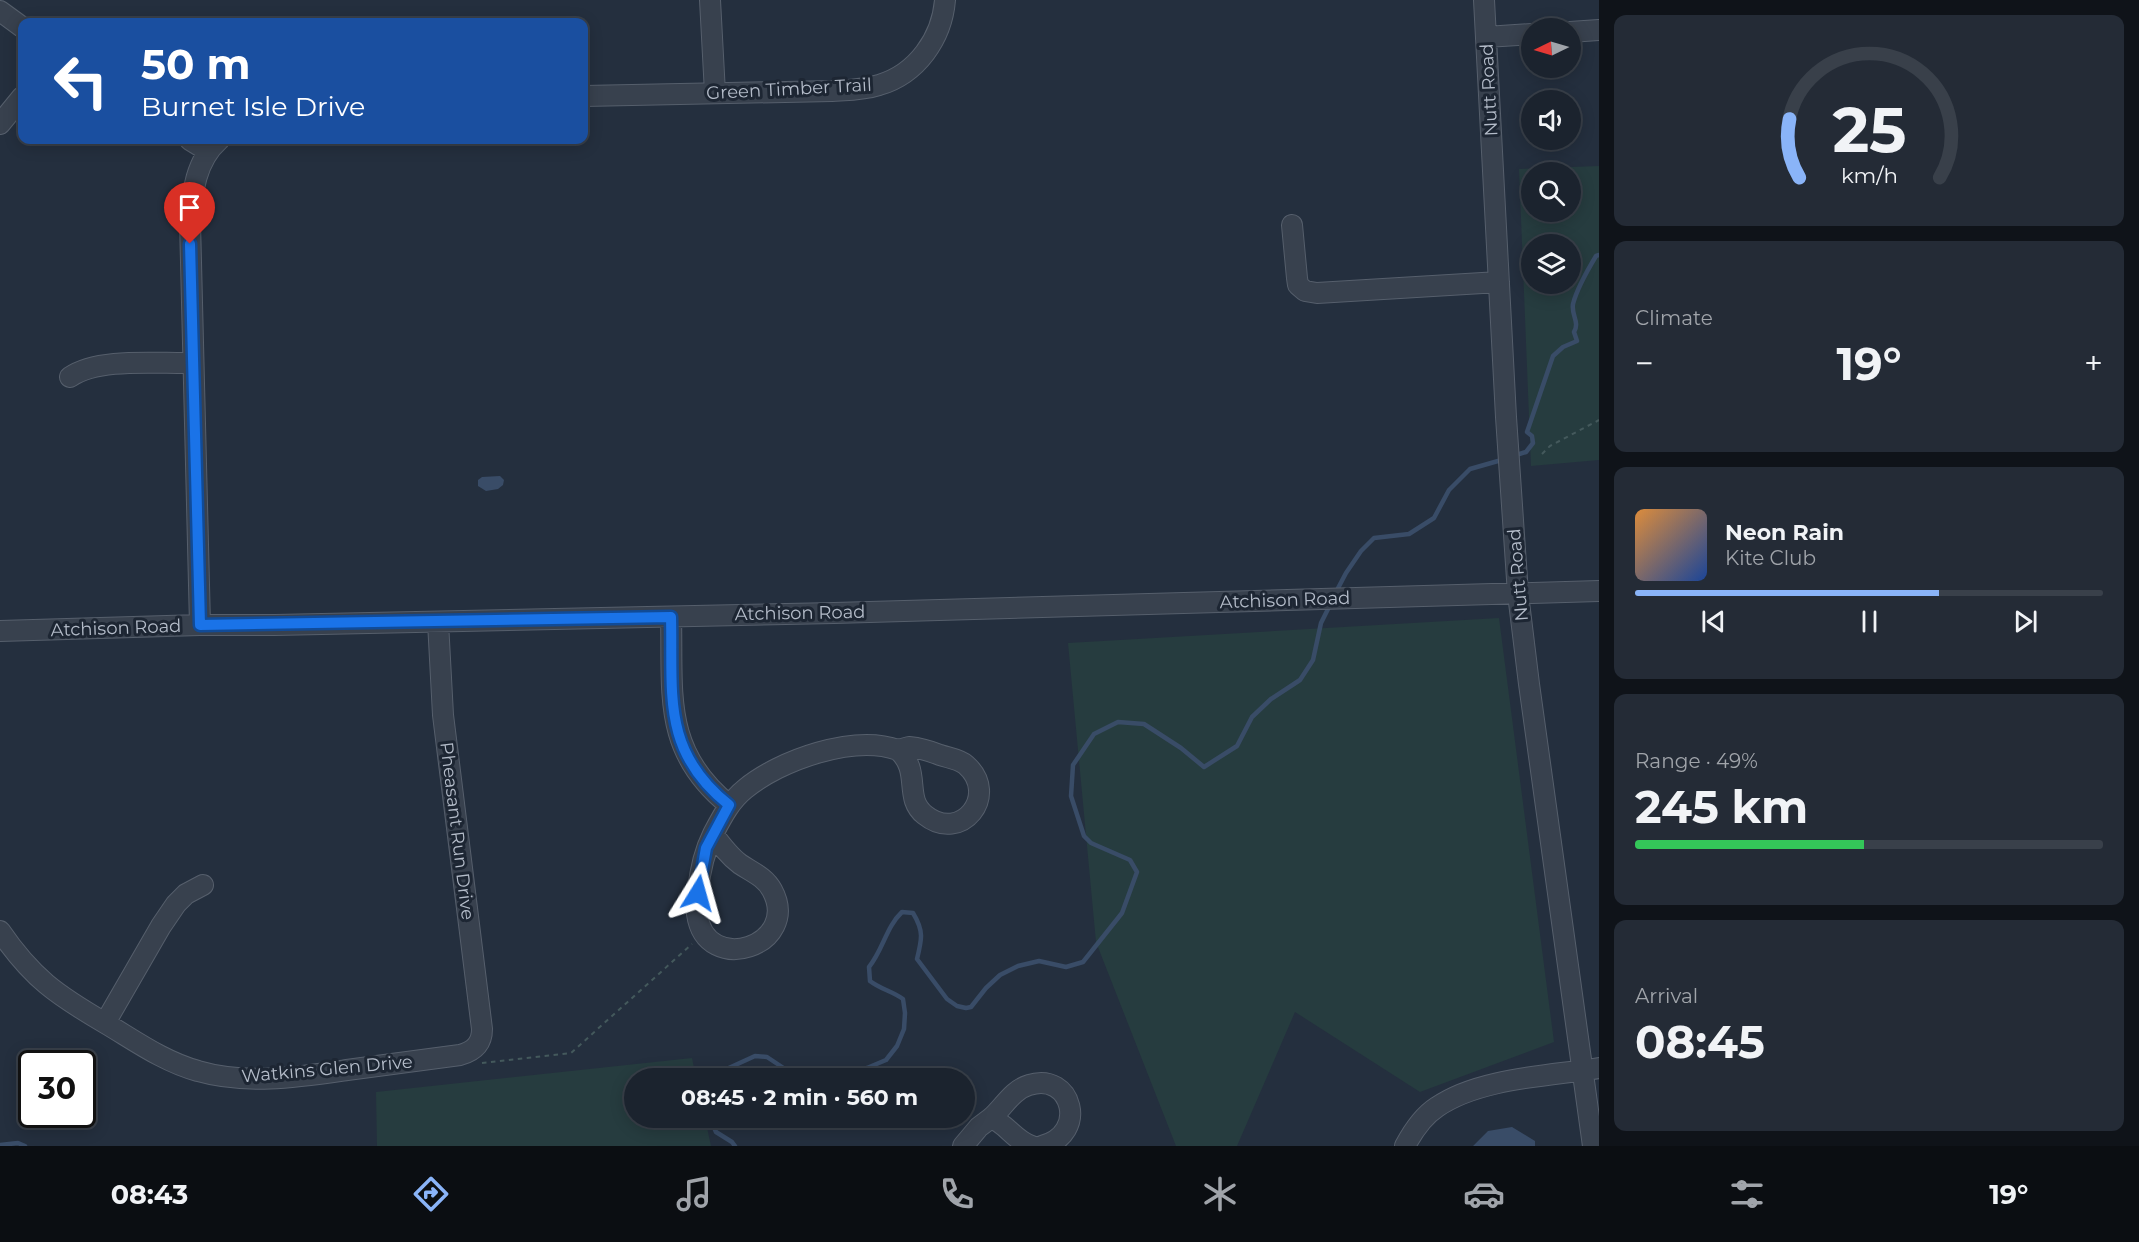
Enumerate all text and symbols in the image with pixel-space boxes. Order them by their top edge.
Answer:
north arrow [1521,18,1581,78]
map controls [1521,18,1581,294]
text: 50 m [141,38,250,90]
icon: left [42,42,120,120]
street label: Nutt Road [1476,43,1502,137]
street label: Green Timber Trail [706,74,872,104]
text: Burnet Isle Drive [141,90,365,123]
button: sound [1521,90,1581,150]
text: 25 [1832,92,1906,168]
button: search [1521,162,1581,222]
text: km/h [1840,162,1898,188]
pin [164,182,215,244]
icon: arrive [173,191,206,224]
button: layers [1521,234,1581,294]
text: Climate [1635,306,1713,330]
text: 19° [1836,336,1902,391]
text: − [1635,343,1654,383]
text: + [2084,343,2103,383]
text: Neon Rain [1725,519,1844,546]
street label: Nutt Road [1503,528,1533,622]
text: Kite Club [1725,546,1816,570]
street label: Atchison Road [1219,587,1351,613]
street label: Atchison Road [734,601,866,625]
icon: previous [1697,605,1730,638]
icon: pause [1853,605,1886,638]
icon: next [2009,605,2042,638]
street label: Atchison Road [50,615,182,641]
street label: Pheasant Run Drive [435,741,479,921]
text: Range · 49% [1635,749,1758,773]
text: 245 km [1635,779,1808,834]
position arrow [666,861,730,925]
text: Arrival [1635,984,1698,1008]
text: 08:45 [1635,1014,1765,1069]
speed limit sign: 30 [18,1050,96,1128]
street label: Watkins Glen Drive [240,1051,414,1087]
text: 08:45 · 2 min · 560 m [681,1084,918,1111]
icon: directions [410,1173,452,1215]
icon: music [673,1173,715,1215]
icon: phone [936,1173,978,1215]
icon: climate [1199,1173,1241,1215]
icon: car [1463,1173,1505,1215]
icon: filters [1726,1173,1768,1215]
text: 08:43 [111,1178,188,1211]
text: 19° [1989,1178,2028,1211]

